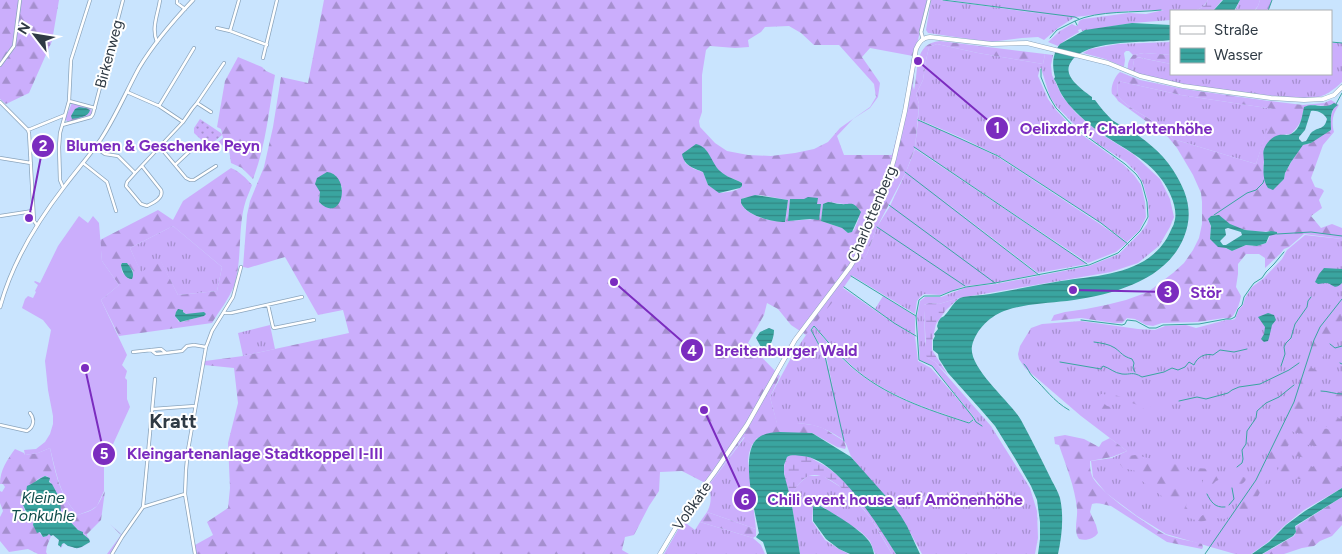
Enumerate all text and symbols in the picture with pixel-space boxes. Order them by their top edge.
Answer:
north arrow [10,10,60,60]
legend [1170,10,1332,75]
street label: Birkenweg [91,18,127,90]
text: N [14,20,34,38]
text: Straße [1214,21,1258,39]
text: Wasser [1214,46,1263,64]
callout: Oelixdorf, Charlottenhöhe [984,112,1222,143]
text: 1 [994,119,1000,137]
text: Oelixdorf, Charlottenhöhe [1020,119,1212,138]
callout: Blumen & Geschenke Peyn [31,130,270,161]
text: Blumen & Geschenke Peyn [66,136,260,155]
text: 2 [39,137,48,155]
street label: Charlottenberg [844,163,900,265]
callout: Stör [1155,276,1231,307]
text: 3 [1164,283,1172,301]
text: Stör [1190,283,1222,302]
callout: Breitenburger Wald [680,335,868,366]
text: Breitenburger Wald [714,341,858,360]
text: 4 [687,342,697,360]
district label: Kratt [149,409,197,433]
callout: Kleingartenanlage Stadtkoppel I-III [92,438,393,469]
text: Kleingartenanlage Stadtkoppel I-III [127,444,383,463]
text: 5 [100,445,109,463]
street label: Voßkate [669,478,715,534]
callout: Chili event house auf Amönenhöhe [732,484,1033,515]
water label: Kleine Tonkuhle [11,488,75,525]
text: Chili event house auf Amönenhöhe [767,490,1023,509]
text: 6 [741,491,750,509]

